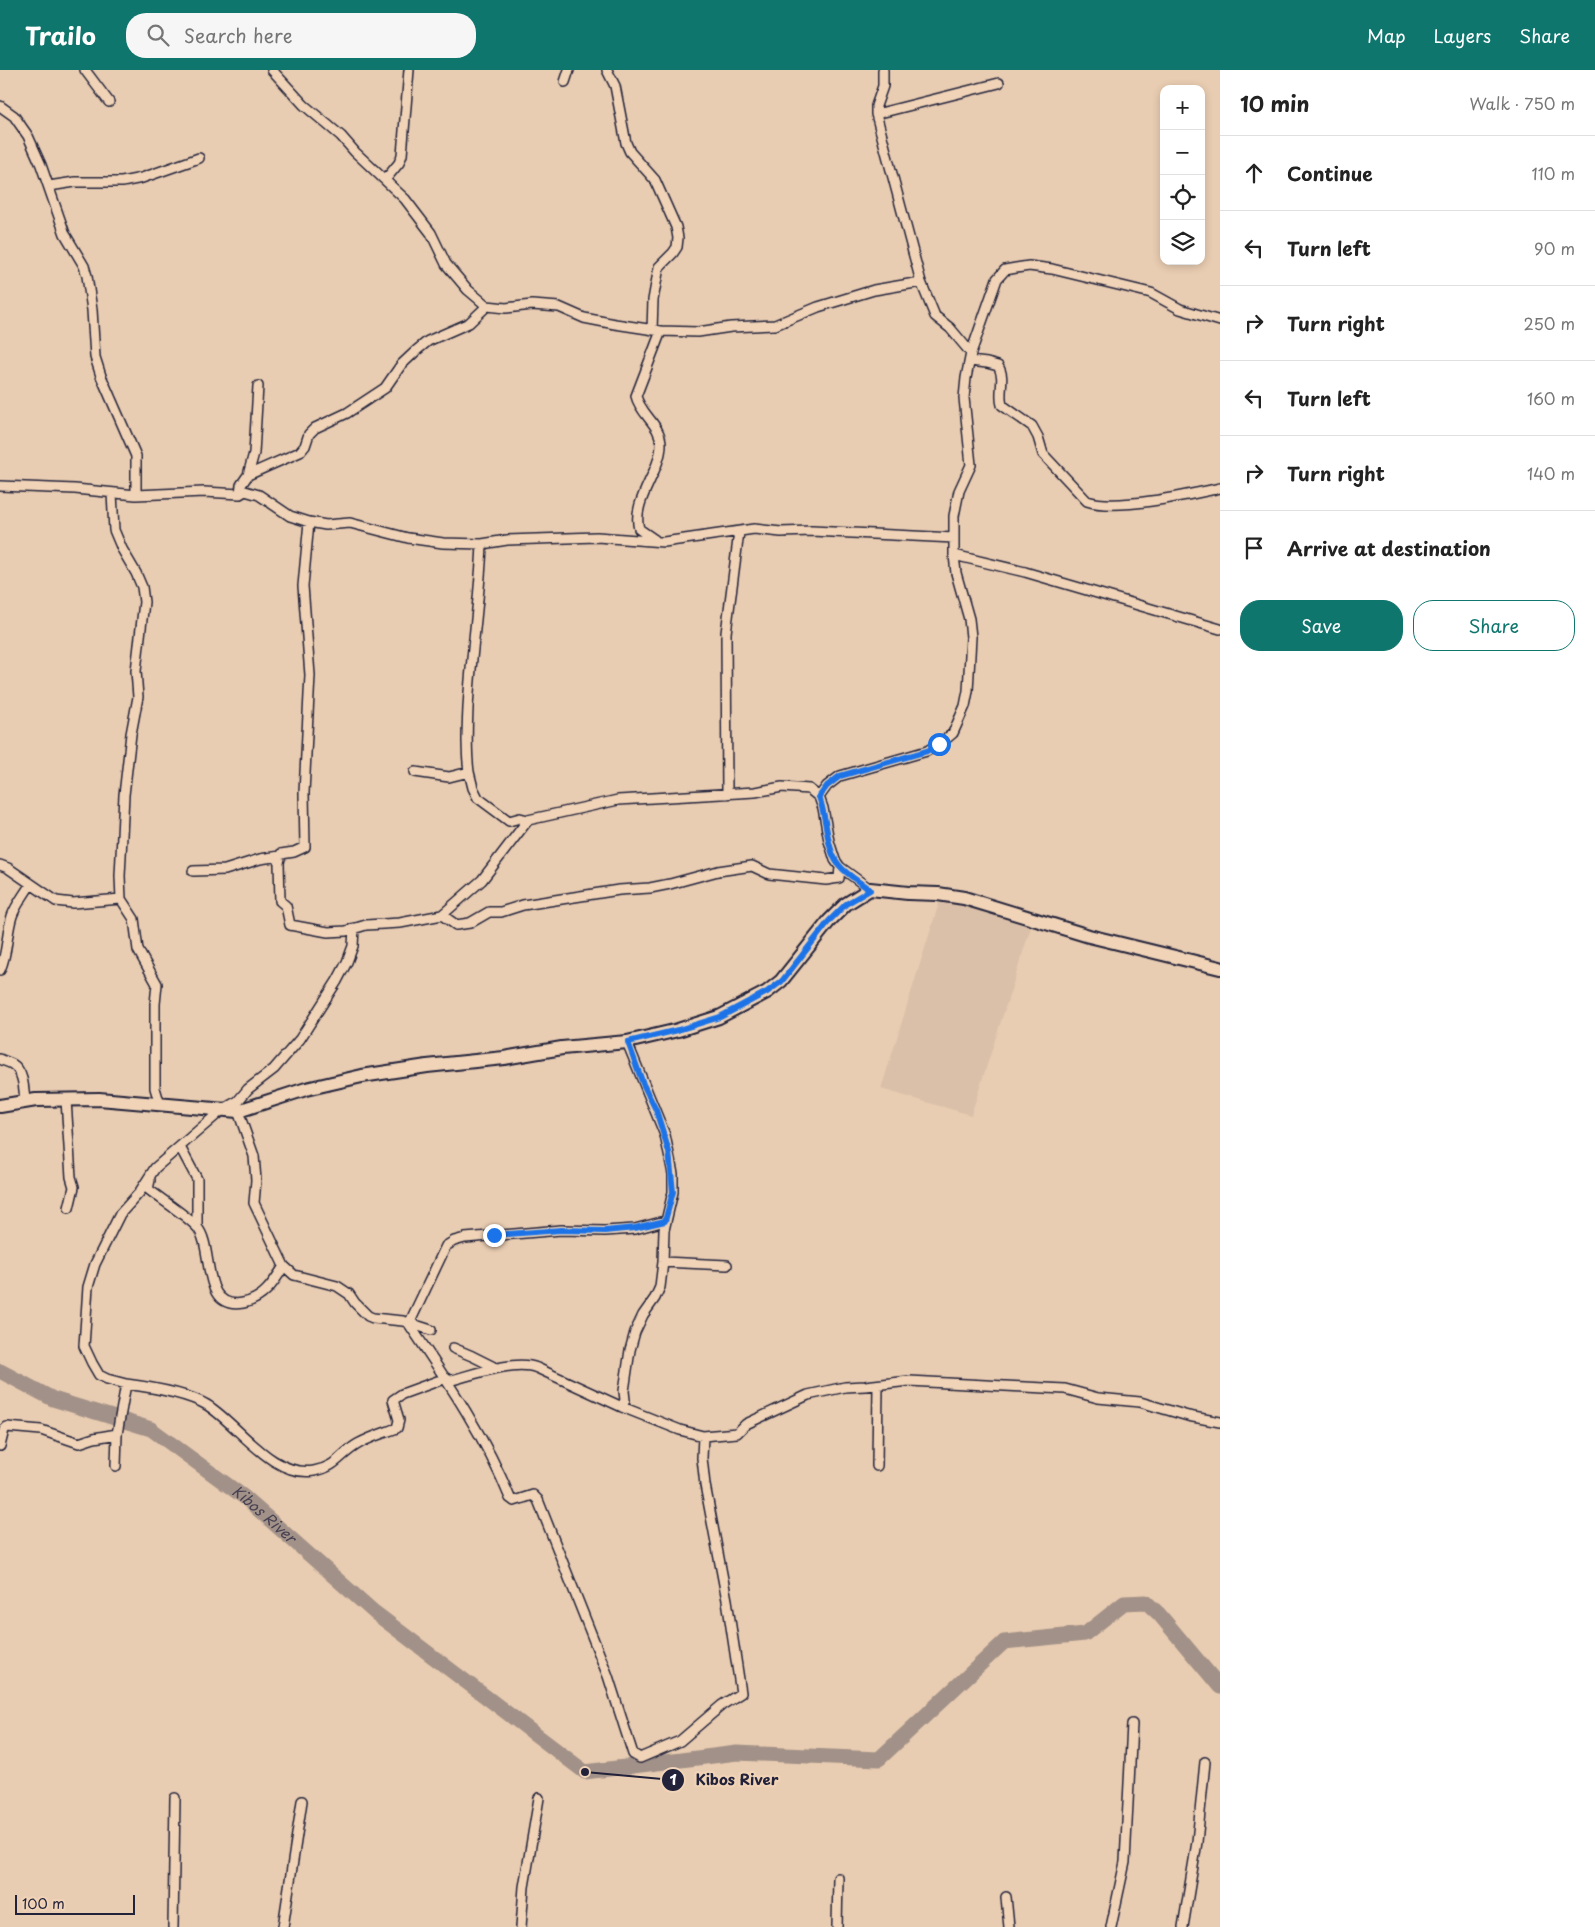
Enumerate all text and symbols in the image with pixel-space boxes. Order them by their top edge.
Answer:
search box [126,13,476,58]
text: Trailo [25,17,96,53]
icon: search [144,21,172,49]
text: Search here [184,21,292,49]
text: Map [1367,22,1406,49]
text: Layers [1434,22,1491,49]
text: Share [1519,22,1570,49]
map controls [1160,85,1205,265]
button: + [1160,85,1205,130]
text: 10 min [1240,87,1310,119]
text: Walk · 750 m [1470,91,1575,115]
button: − [1160,130,1205,175]
icon: ahead [1240,159,1268,187]
text: Continue [1287,159,1373,187]
text: 110 m [1532,161,1575,185]
button: locate [1160,175,1205,220]
button: layers [1160,220,1205,265]
icon: left [1240,234,1268,262]
text: Turn left [1287,234,1371,262]
text: 90 m [1534,236,1575,260]
icon: right [1240,309,1268,337]
text: Turn right [1287,309,1385,337]
text: 250 m [1524,311,1575,335]
icon: left [1240,384,1268,412]
text: Turn left [1287,384,1371,412]
text: 160 m [1527,386,1575,410]
icon: right [1240,459,1268,487]
text: Turn right [1287,459,1385,487]
text: 140 m [1527,461,1575,485]
icon: arrive [1240,534,1268,562]
text: Arrive at destination [1287,534,1491,562]
button: Save [1240,600,1403,651]
button: Share [1413,600,1575,651]
route start [928,733,951,756]
route end [483,1224,506,1247]
water label: Kibos River [228,1479,303,1549]
callout: Kibos River [661,1765,789,1795]
text: 1 [669,1767,677,1790]
text: Kibos River [696,1767,779,1790]
scale bar [15,1892,135,1915]
text: 100 m [22,1893,65,1914]

